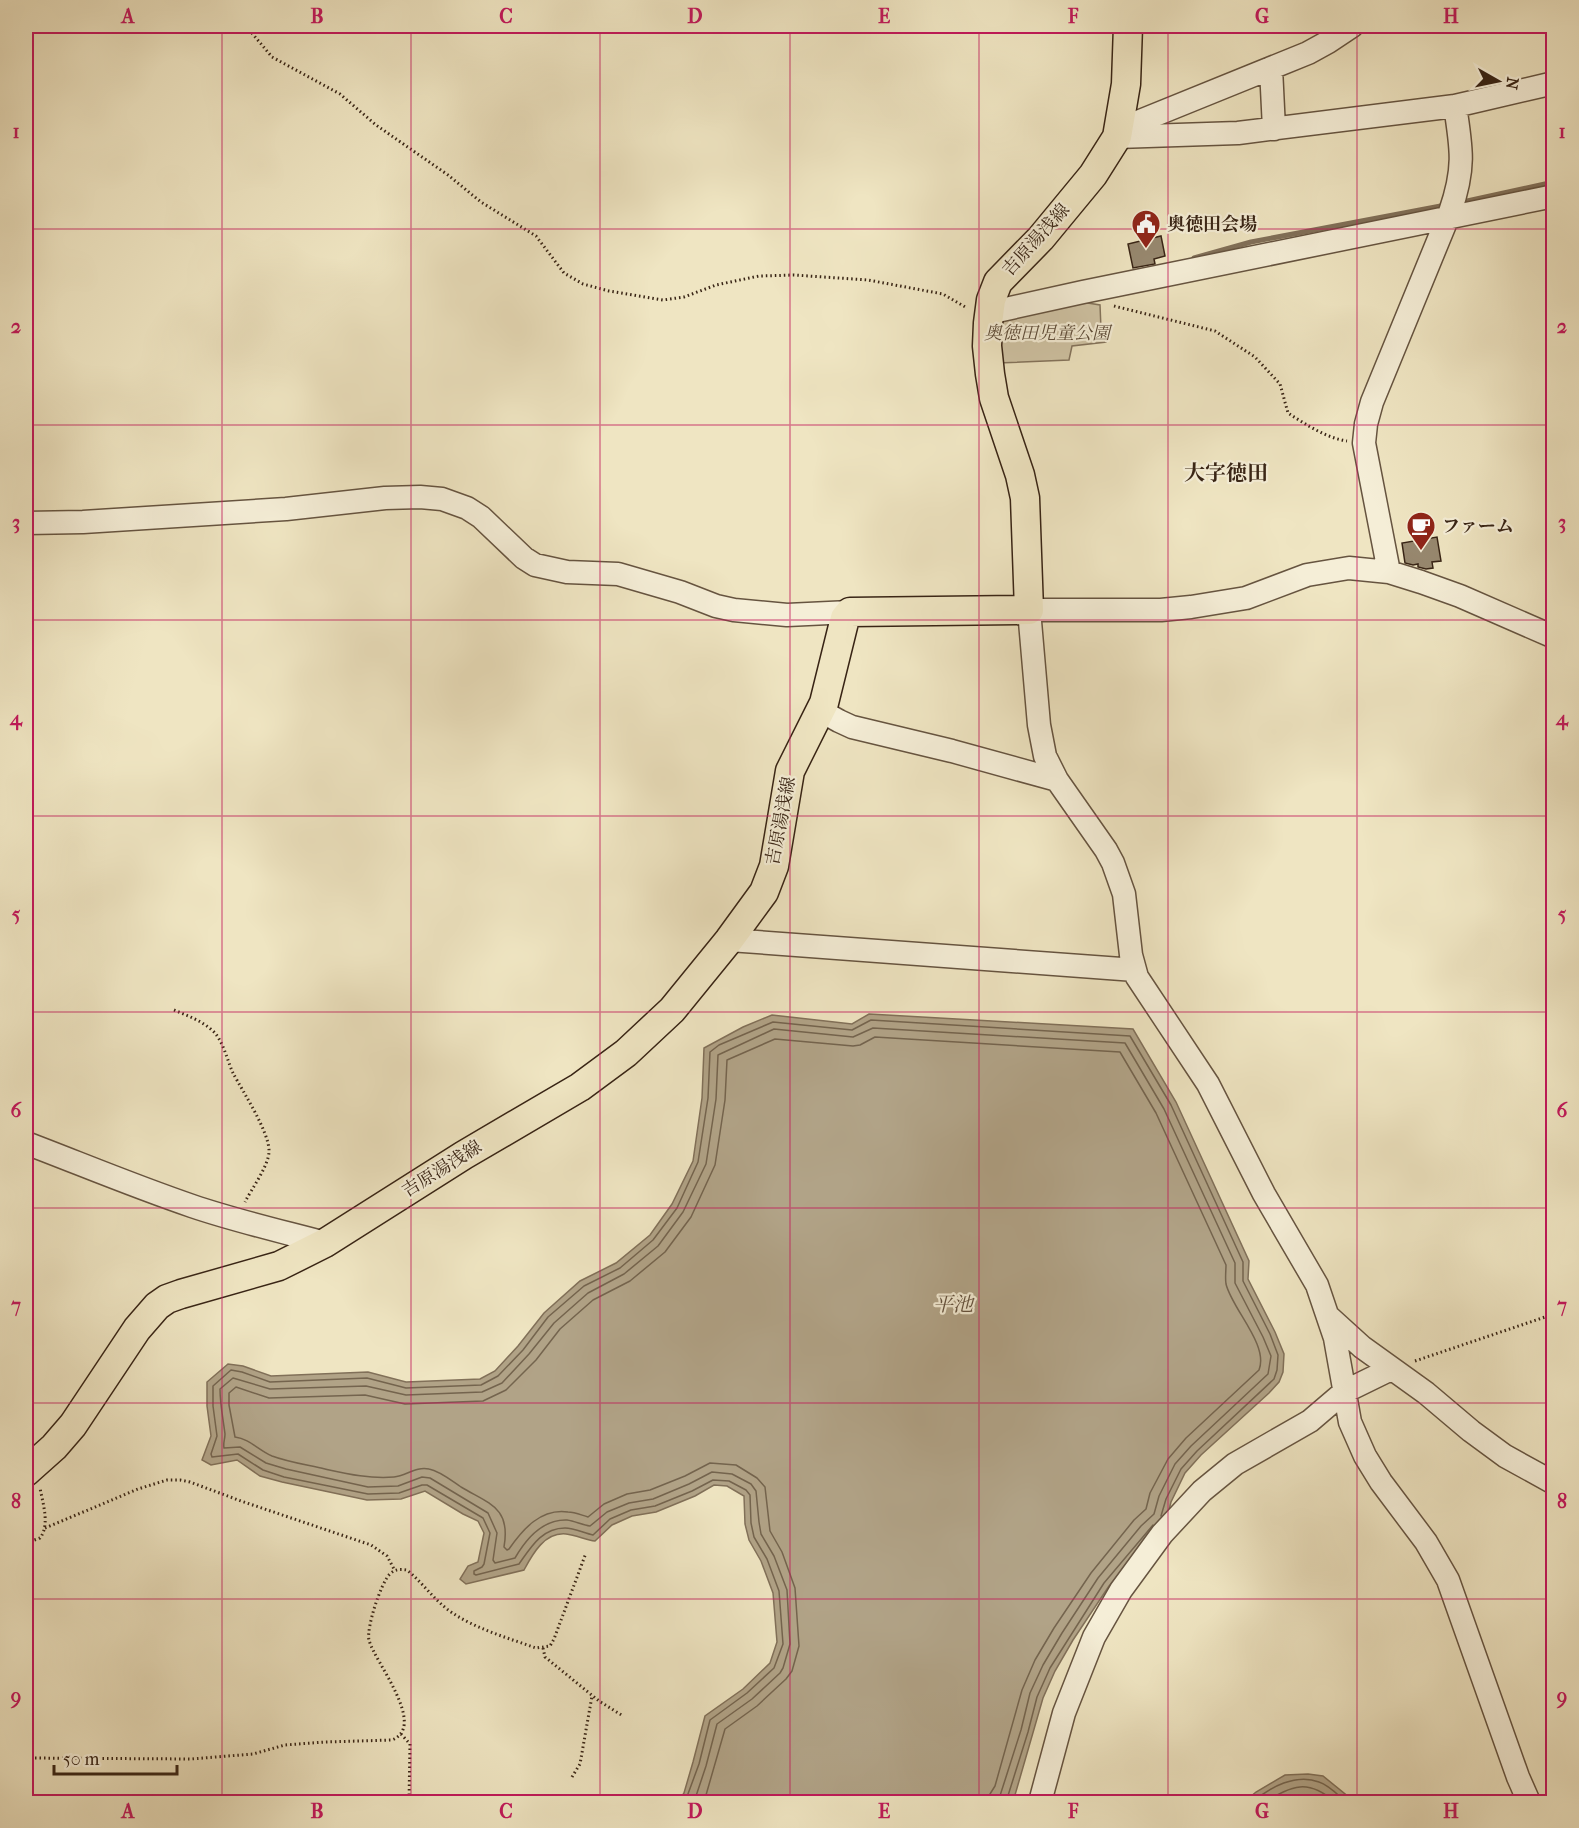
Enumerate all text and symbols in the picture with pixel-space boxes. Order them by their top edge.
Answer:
text: A [120,5,136,28]
text: B [310,5,324,28]
text: C [499,5,513,28]
text: D [687,5,703,28]
text: E [878,5,890,28]
text: F [1067,5,1079,28]
text: G [1255,5,1269,28]
text: H [1443,5,1459,28]
north arrow [1468,51,1528,111]
text: N [1502,76,1523,92]
text: 1 [12,120,20,143]
text: 1 [1558,120,1566,143]
street label: 吉原湯浅線 [998,200,1074,280]
public building icon: 奥徳田会場 [1130,208,1162,250]
place label: 奥徳田会場 [1167,214,1257,235]
text: 2 [11,315,21,338]
text: 2 [1557,315,1567,338]
park label: 奥徳田児童公園 [984,323,1113,344]
district label: 大字徳田 [1184,461,1268,485]
cafe icon: ファーム [1405,510,1437,552]
text: 3 [12,511,20,534]
text: 3 [1558,511,1566,534]
place label: ファーム [1442,516,1514,537]
text: 4 [9,707,23,731]
text: 4 [1555,707,1569,731]
street label: 吉原湯浅線 [762,775,800,867]
text: 5 [12,903,21,926]
text: 5 [1558,903,1567,926]
text: 6 [11,1099,23,1122]
text: 6 [1557,1099,1569,1122]
street label: 吉原湯浅線 [398,1136,486,1202]
water label: 平池 [933,1293,975,1316]
text: 7 [10,1294,21,1317]
text: 7 [1556,1294,1567,1317]
text: 8 [11,1490,21,1513]
text: 8 [1557,1490,1567,1513]
text: 9 [10,1686,21,1709]
text: 9 [1556,1686,1567,1709]
scale bar [54,1738,177,1776]
text: 50 m [63,1749,100,1770]
text: A [120,1800,136,1823]
text: B [310,1800,324,1823]
text: C [499,1800,513,1823]
text: D [687,1800,703,1823]
text: E [878,1800,890,1823]
text: F [1067,1800,1079,1823]
text: G [1255,1800,1269,1823]
text: H [1443,1800,1459,1823]

